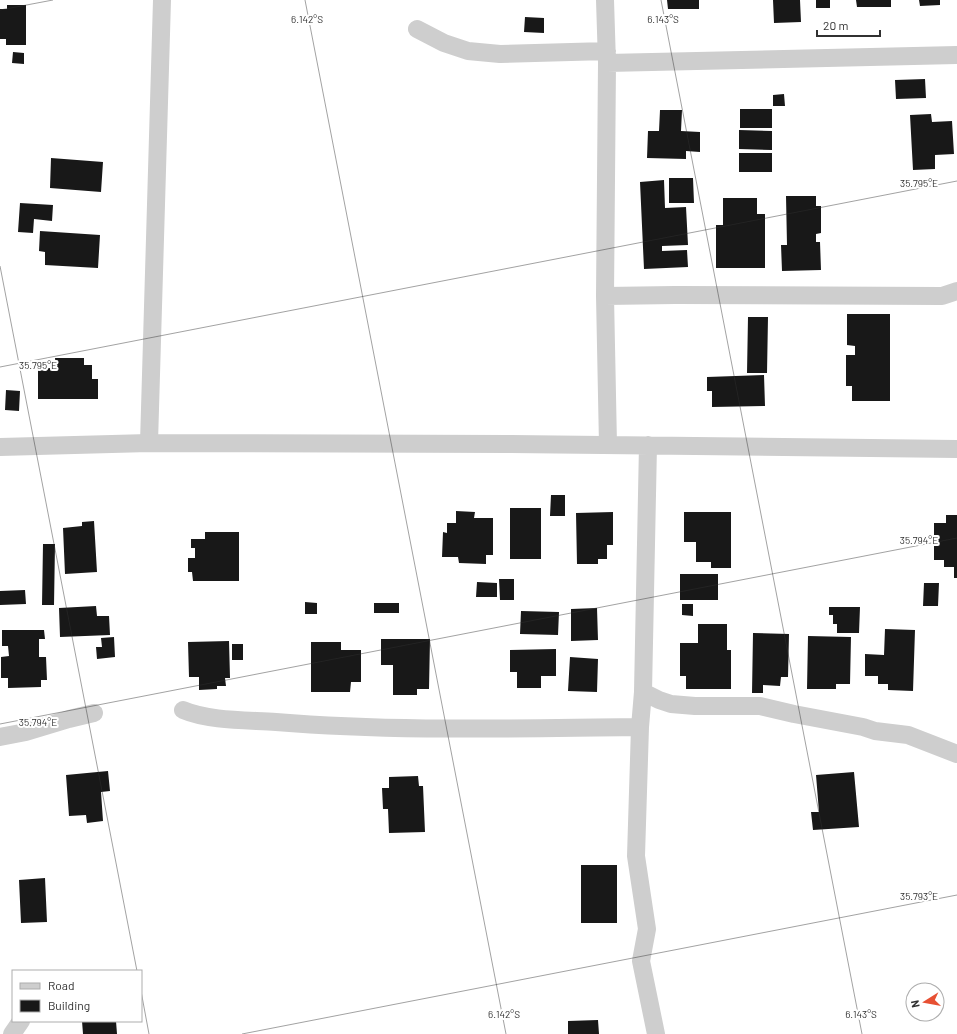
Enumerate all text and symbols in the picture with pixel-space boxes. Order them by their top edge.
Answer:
scale bar [817,12,880,38]
text: 6.142°S [291,13,323,25]
text: 6.143°S [647,13,679,25]
text: 20 m [823,18,849,32]
text: 35.795°E [900,177,938,189]
text: 35.795°E [19,359,57,371]
text: 35.794°E [900,534,938,546]
text: 35.794°E [19,716,57,728]
text: 35.793°E [900,890,938,902]
legend [12,970,142,1022]
text: Road [48,978,75,992]
north arrow [905,982,945,1022]
text: Building [48,998,90,1012]
text: N [908,999,922,1009]
text: 6.142°S [488,1008,520,1020]
text: 6.143°S [845,1008,877,1020]

